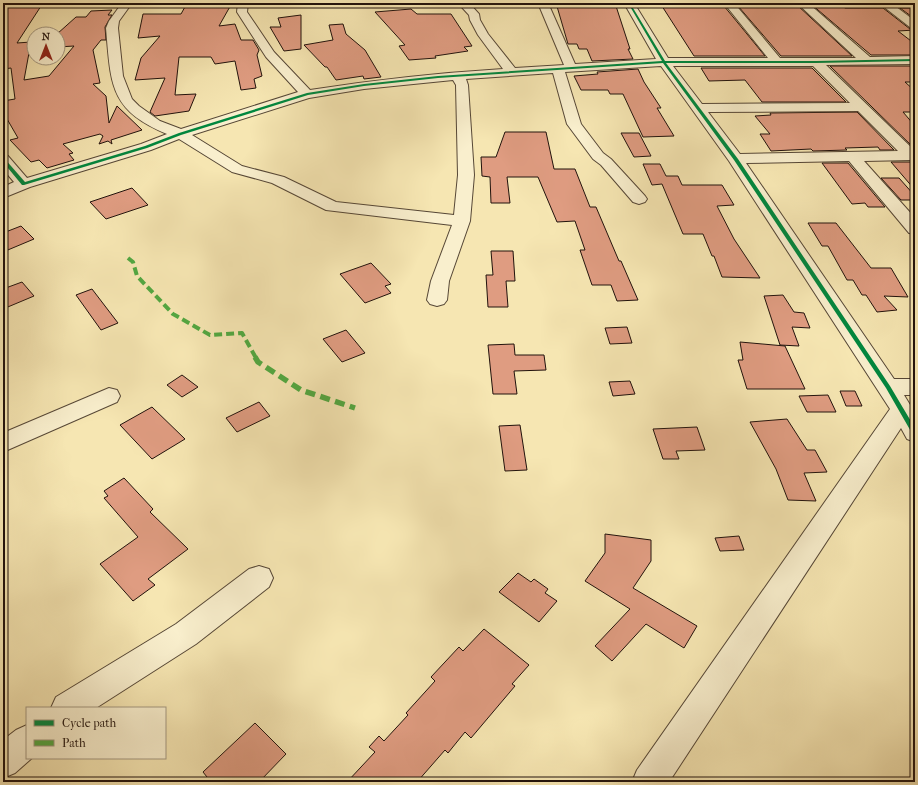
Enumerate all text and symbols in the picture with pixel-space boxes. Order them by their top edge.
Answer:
north arrow [26,26,66,66]
text: N [42,30,51,43]
legend [26,707,166,759]
text: Cycle path [62,716,117,730]
text: Path [62,736,86,750]

